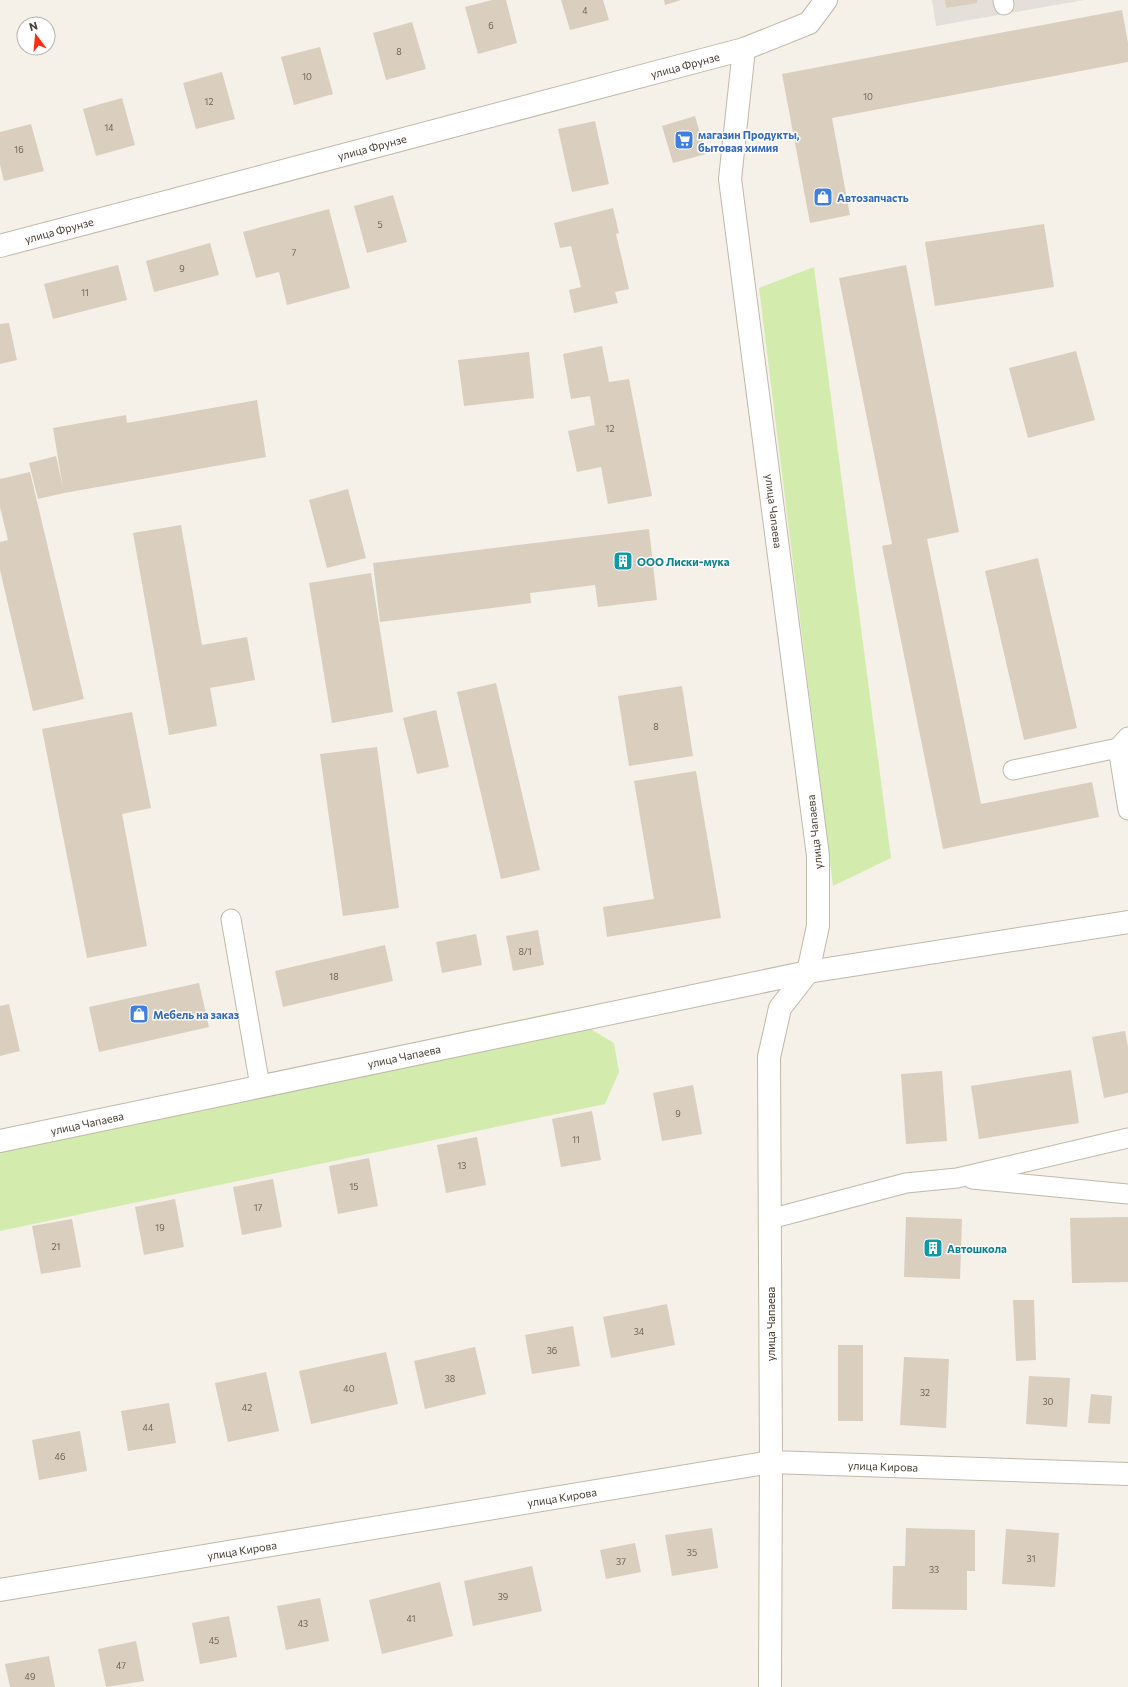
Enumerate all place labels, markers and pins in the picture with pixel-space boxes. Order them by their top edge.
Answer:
place label: магазин Продукты, бытовая химия [698,128,800,154]
supermarket icon: магазин Продукты, бытовая химия [673,129,695,151]
shop icon: Автозапчасть [812,186,834,208]
place label: Автозапчасть [837,191,909,204]
building icon: ООО Лиски-мука [612,550,634,572]
place label: ООО Лиски-мука [637,555,730,568]
shop icon: Мебель на заказ [128,1003,150,1025]
place label: Мебель на заказ [153,1008,240,1021]
building icon: Автошкола [922,1237,944,1259]
place label: Автошкола [947,1242,1007,1255]

